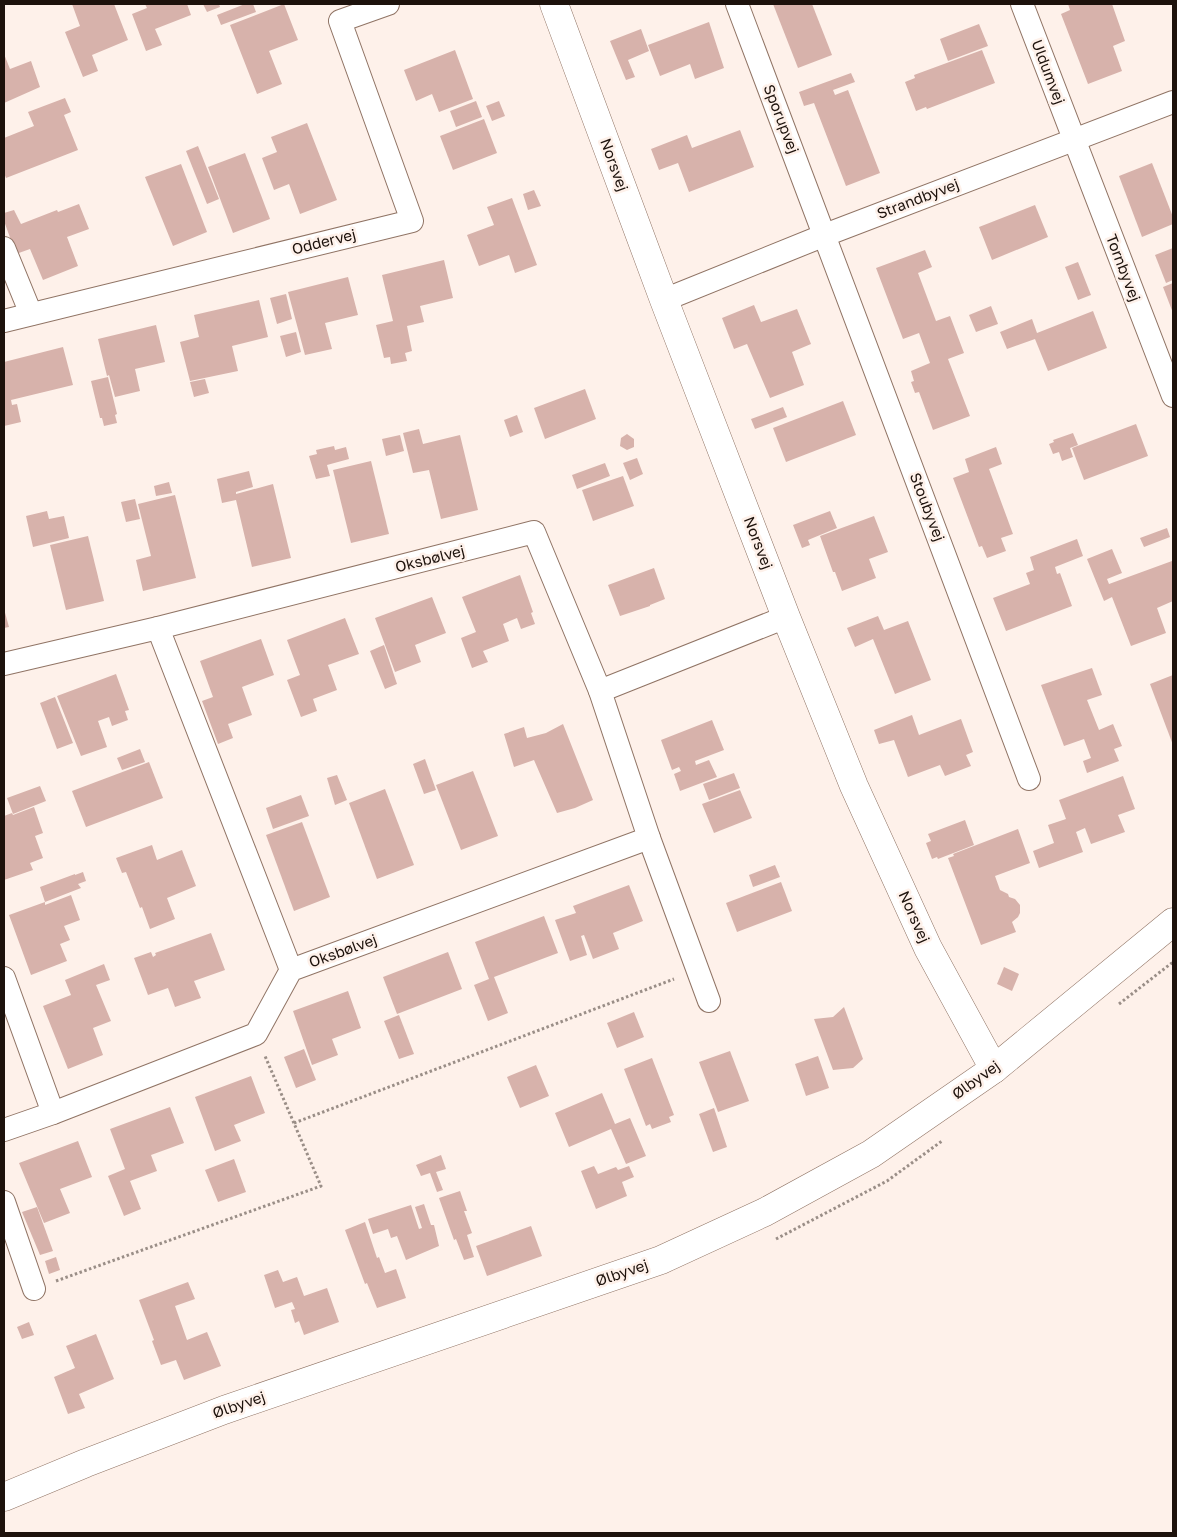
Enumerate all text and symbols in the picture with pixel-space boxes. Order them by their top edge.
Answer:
street label: Uldumvej [1028,37,1069,106]
street label: Sporupvej [761,82,803,156]
street label: Norsvej [597,136,633,194]
street label: Strandbyvej [874,174,961,222]
street label: Oddervej [290,224,358,258]
street label: Tornbyvej [1103,231,1145,304]
street label: Stoubyvej [907,470,949,543]
street label: Norsvej [741,514,777,572]
street label: Oksbølvej [393,541,466,575]
street label: Norsvej [896,888,934,945]
street label: Oksbølvej [306,929,379,971]
street label: Ølbyvej [948,1056,1003,1102]
street label: Ølbyvej [593,1255,650,1289]
street label: Ølbyvej [210,1387,267,1421]

